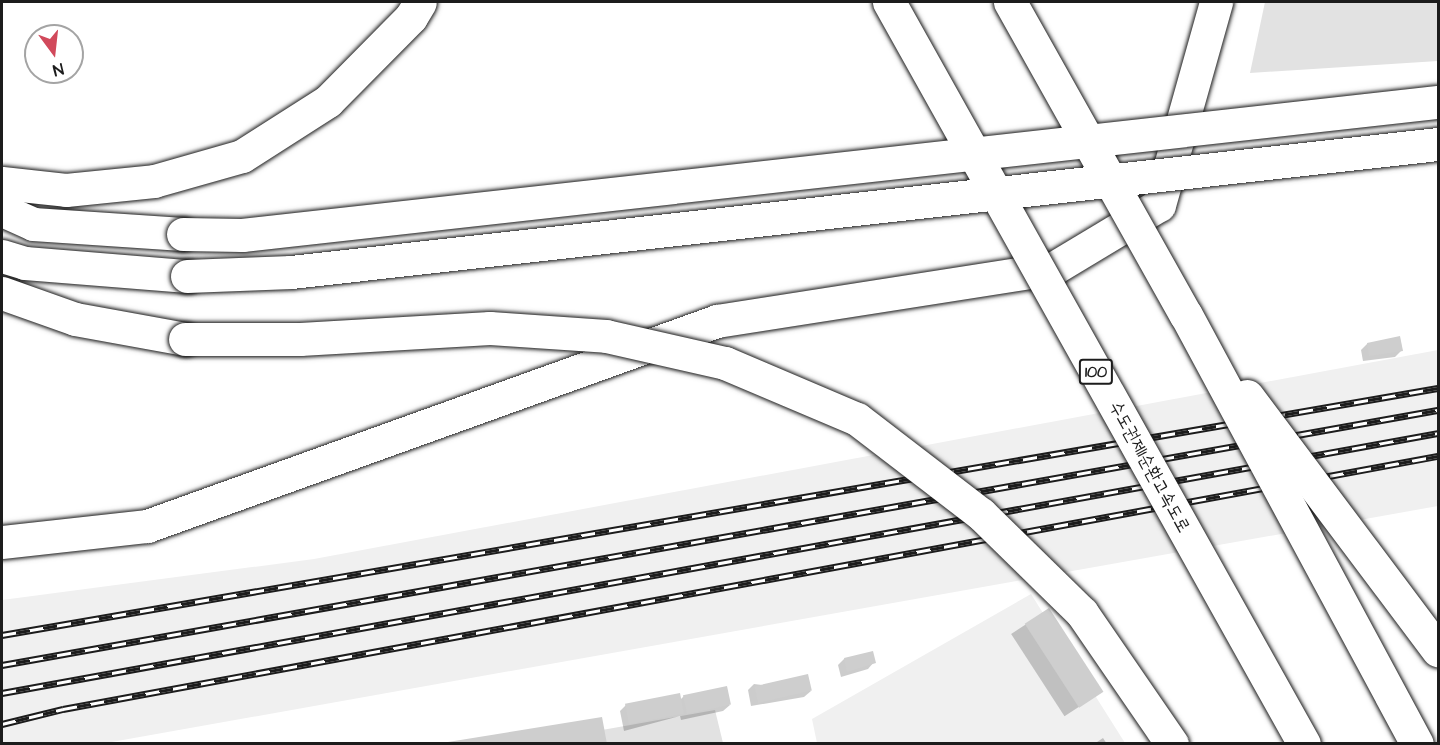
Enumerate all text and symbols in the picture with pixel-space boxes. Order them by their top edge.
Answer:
north arrow [24,24,84,84]
text: N [50,58,66,81]
road number: 100 [1078,359,1114,385]
street label: 수도권제1순환고속도로 [1104,397,1194,537]

